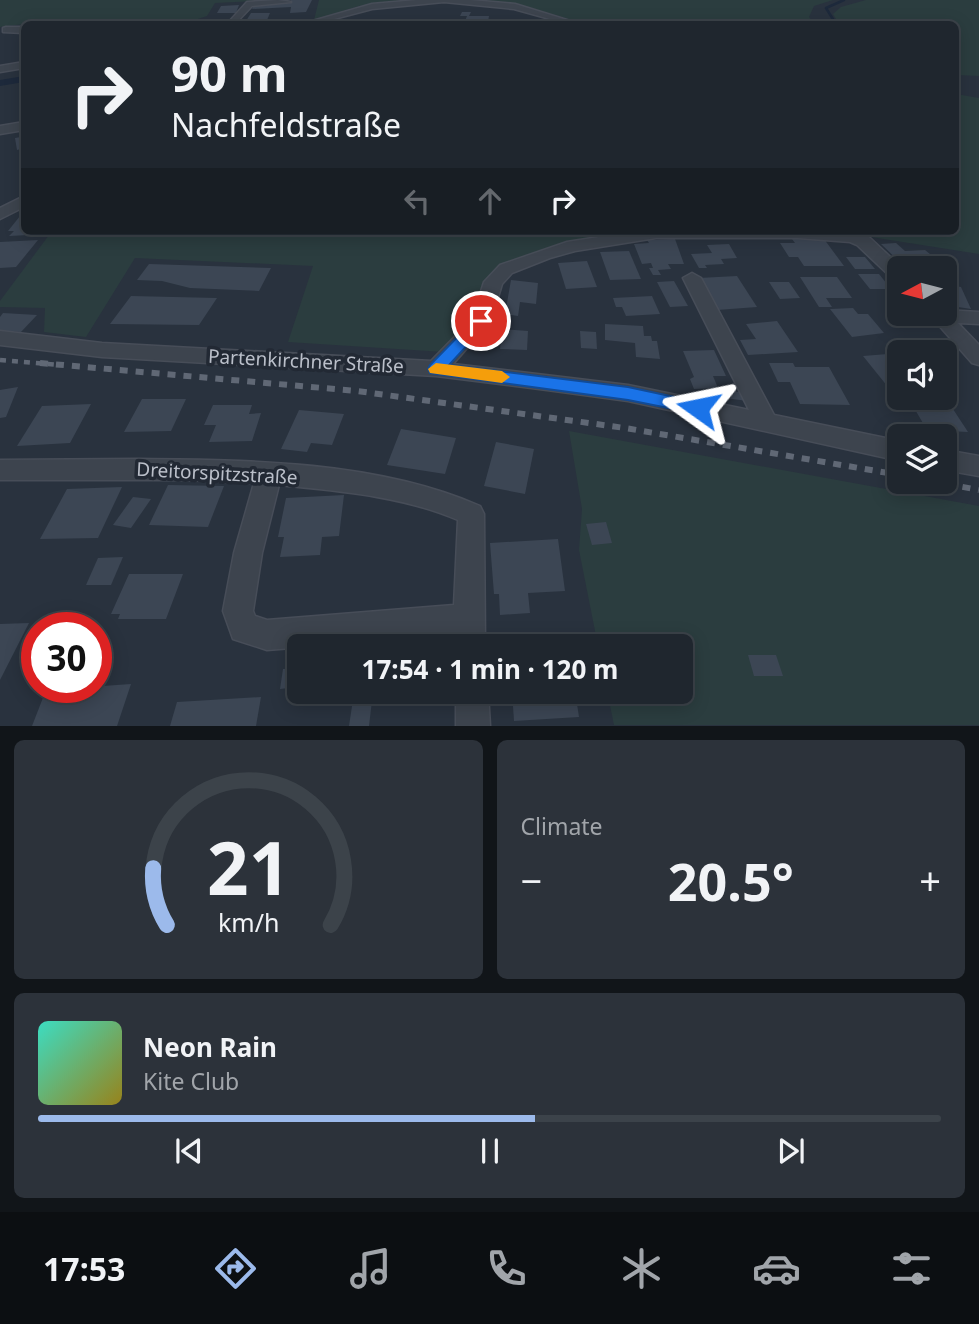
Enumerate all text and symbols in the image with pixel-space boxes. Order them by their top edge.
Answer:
text: 90 m [171,40,288,106]
icon: right [56,49,147,140]
text: Nachfeldstraße [171,103,401,146]
icon: left [398,182,436,220]
icon: ahead [471,182,509,220]
icon: right [544,182,582,220]
north arrow [887,256,957,326]
map controls [887,256,957,494]
pin [451,291,511,351]
icon: arrive [462,302,500,340]
button: sound [887,340,957,410]
street label: Partenkirchner Straße [207,343,405,379]
position arrow [661,371,735,445]
button: layers [887,424,957,494]
street label: Dreitorspitzstraße [136,456,298,490]
speed limit sign: 30 [21,612,112,703]
text: 17:54 · 1 min · 120 m [362,651,618,687]
text: Climate [521,810,603,842]
text: 21 [207,818,290,917]
text: 20.5° [668,845,794,916]
text: − [521,854,542,906]
text: + [919,854,941,906]
text: km/h [217,905,279,939]
text: Neon Rain [143,1029,277,1065]
text: Kite Club [143,1065,239,1097]
icon: previous [170,1132,208,1170]
icon: pause [471,1132,509,1170]
icon: next [772,1132,810,1170]
icon: directions [211,1244,260,1293]
icon: music [346,1244,395,1293]
icon: phone [482,1244,531,1293]
icon: climate [617,1244,666,1293]
icon: car [752,1244,801,1293]
icon: filters [887,1244,936,1293]
text: 17:53 [43,1247,125,1290]

